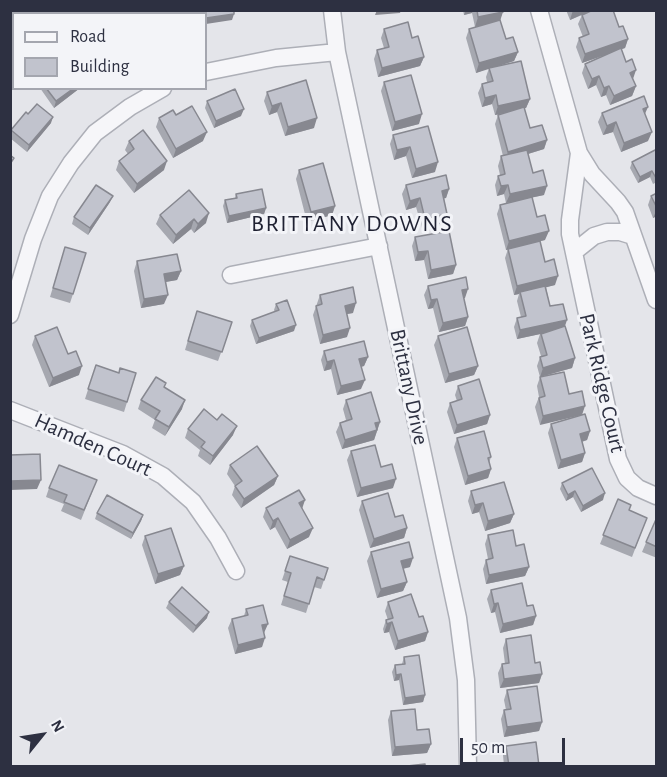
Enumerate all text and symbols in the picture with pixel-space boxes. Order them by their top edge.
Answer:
legend [12,12,207,90]
text: Road [70,28,106,46]
text: Building [70,58,129,76]
district label: BRITTANY DOWNS [251,210,453,238]
street label: Park Ridge Court [573,311,631,455]
street label: Brittany Drive [384,327,434,447]
street label: Hamden Court [30,407,156,483]
north arrow [12,705,72,765]
text: N [48,717,67,735]
scale bar [463,726,568,764]
text: 50 m [471,739,505,757]

